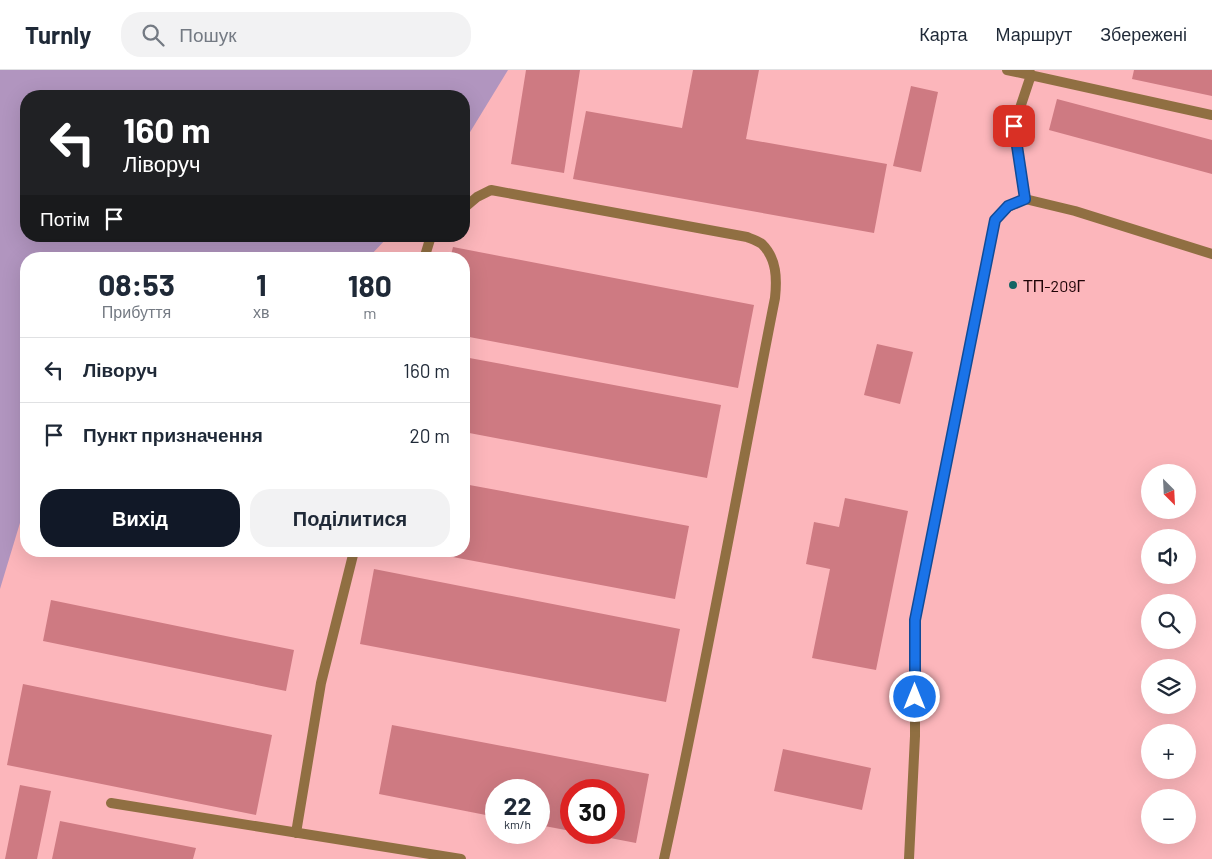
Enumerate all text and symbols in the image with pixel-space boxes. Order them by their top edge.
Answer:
search box [121,12,471,57]
text: Turnly [25,20,91,49]
icon: search [139,21,167,49]
text: Пошук [179,23,237,46]
text: Карта [919,23,967,45]
text: Маршрут [995,23,1072,45]
text: Збережені [1100,23,1187,45]
pin [993,105,1035,147]
text: 160 m [123,108,210,150]
icon: left [40,110,105,175]
icon: arrive [1000,112,1028,140]
text: Ліворуч [123,150,200,176]
icon: arrive [100,205,128,233]
text: Потім [40,207,90,230]
text: 08:53 [98,266,175,302]
text: 1 [256,266,267,302]
text: 180 [348,267,392,303]
place label: ТП-209Г [1023,276,1086,295]
marker: ТП-209Г [1007,279,1019,291]
text: Прибуття [102,302,171,321]
text: хв [253,302,270,321]
text: m [363,303,376,322]
icon: left [40,356,68,384]
text: Ліворуч [83,358,158,381]
text: 160 m [403,359,450,382]
icon: arrive [40,421,68,449]
text: Пункт призначення [83,423,263,446]
text: 20 m [410,424,450,447]
north arrow [1141,464,1196,519]
map controls [1141,464,1196,844]
button: Вихід [40,489,240,547]
button: Поділитися [250,489,450,547]
button: sound [1141,529,1196,584]
button: search [1141,594,1196,649]
button: layers [1141,659,1196,714]
position arrow [888,670,940,722]
button: + [1141,724,1196,779]
speed limit sign: 30 [560,779,625,844]
button: − [1141,789,1196,844]
text: 22 [503,790,532,820]
text: km/h [504,817,531,831]

